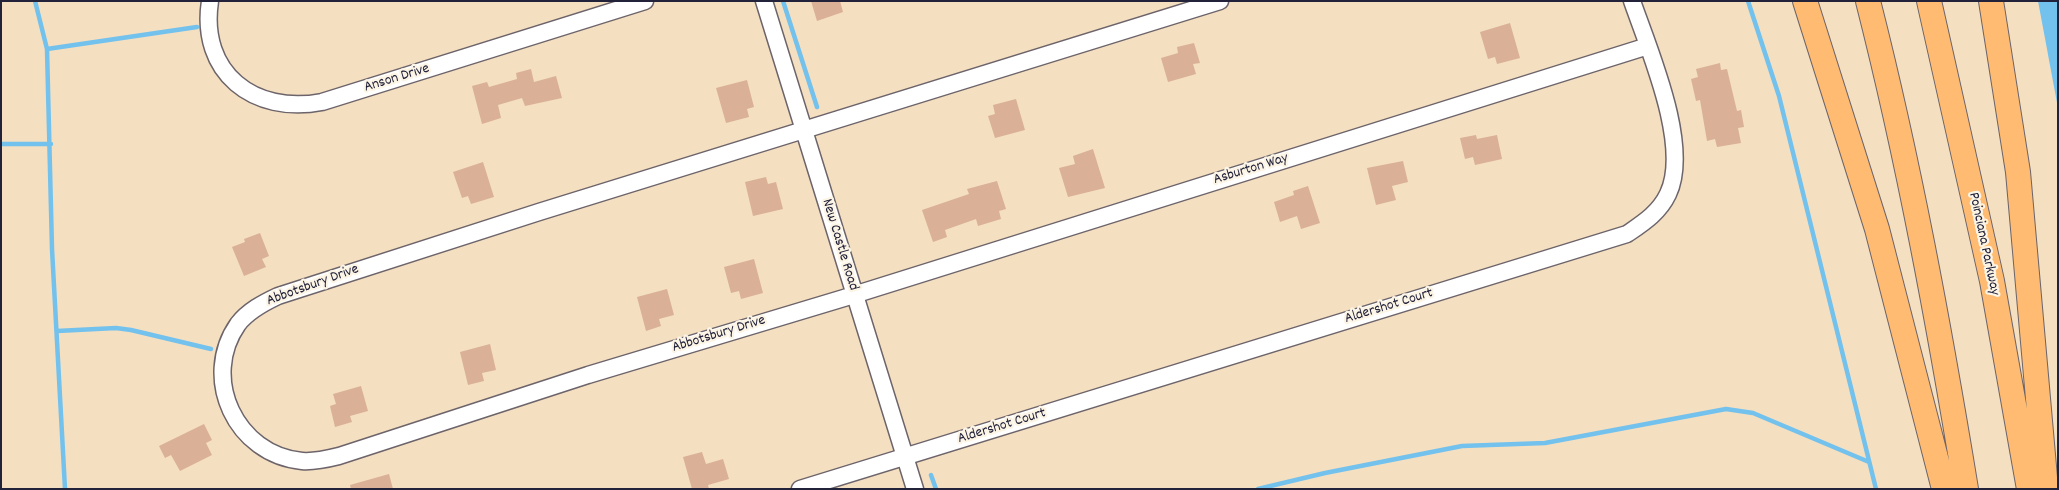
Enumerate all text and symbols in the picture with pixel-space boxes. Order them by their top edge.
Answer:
street label: Anson Drive [362,61,432,97]
street label: Asburton Way [1211,150,1291,190]
street label: Poinciana Parkway [1963,191,2003,297]
street label: New Castle Road [816,197,862,293]
street label: Abbotsbury Drive [265,261,361,311]
street label: Aldershot Court [1343,285,1435,329]
street label: Abbotsbury Drive [670,312,768,358]
street label: Aldershot Court [956,405,1048,449]

